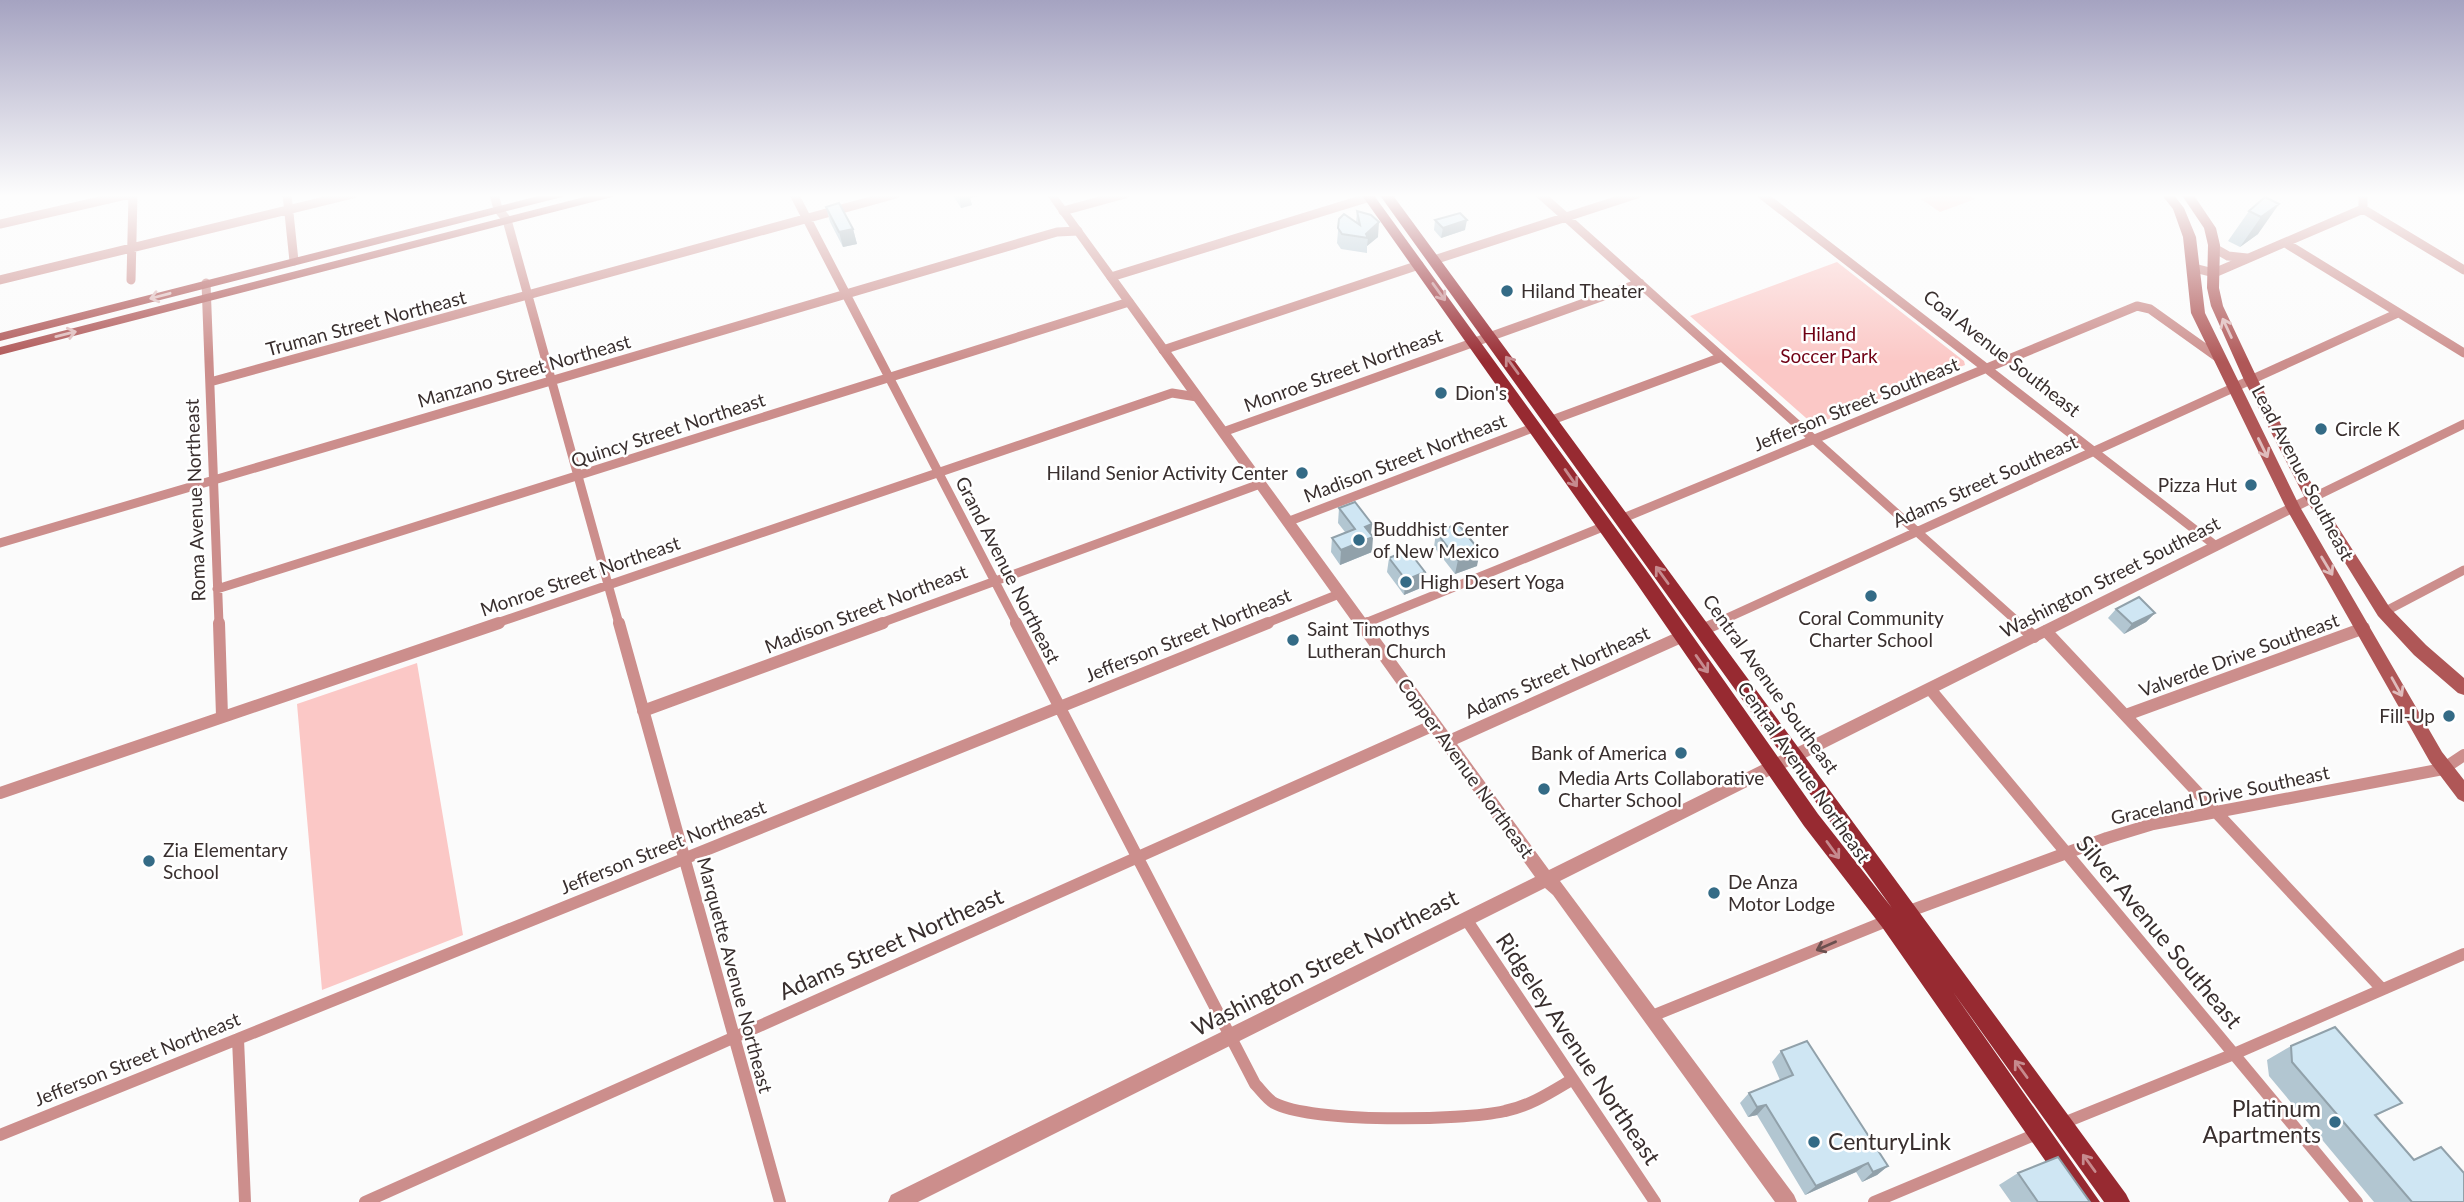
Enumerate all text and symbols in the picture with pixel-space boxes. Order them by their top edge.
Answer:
place label: Hiland Theater [1521,279,1644,302]
one-way arrow [1432,282,1446,301]
marker: Hiland Theater [1499,283,1515,299]
street label: Coal Avenue Southeast [1919,284,2085,421]
street label: Truman Street Northeast [263,285,468,360]
one-way arrow [149,290,172,303]
one-way arrow [2220,317,2233,339]
park label: Hiland Soccer Park [1780,322,1878,367]
street label: Monroe Street Northeast [1240,323,1445,416]
one-way arrow [54,327,77,340]
street label: Manzano Street Northeast [415,329,633,412]
street label: Jefferson Street Southeast [1750,352,1962,455]
one-way arrow [1504,356,1519,375]
place label: Dion's [1455,381,1507,404]
street label: Lead Avenue Southeast [2248,381,2359,564]
marker: Dion's [1433,385,1449,401]
street label: Quincy Street Northeast [568,387,768,472]
street label: Roma Avenue Northeast [179,398,210,602]
street label: Madison Street Northeast [1300,408,1510,507]
place label: Circle K [2335,417,2400,440]
marker: Circle K [2313,421,2329,437]
street label: Adams Street Southeast [1889,429,2081,532]
one-way arrow [2257,437,2271,458]
place label: Hiland Senior Activity Center [1047,461,1288,484]
marker: Hiland Senior Activity Center [1294,465,1310,481]
one-way arrow [1564,468,1578,487]
street label: Grand Avenue Northeast [951,472,1066,667]
place label: Pizza Hut [2158,473,2237,496]
marker: Pizza Hut [2243,477,2259,493]
street label: Washington Street Southeast [1996,511,2224,642]
place label: Buddhist Center of New Mexico [1373,517,1509,562]
street label: Monroe Street Northeast [477,530,683,621]
marker: Buddhist Center of New Mexico [1351,532,1367,548]
one-way arrow [2321,556,2335,576]
street label: Madison Street Northeast [761,559,971,658]
one-way arrow [1654,566,1669,585]
place label: High Desert Yoga [1420,570,1565,593]
marker: High Desert Yoga [1398,574,1414,590]
street label: Jefferson Street Northeast [1082,583,1294,686]
marker: Coral Community Charter School [1863,588,1879,604]
street label: Central Avenue Southeast [1699,590,1844,778]
place label: Coral Community Charter School [1798,606,1944,651]
street label: Valverde Drive Southeast [2136,608,2342,701]
place label: Saint Timothys Lutheran Church [1307,617,1446,662]
street label: Adams Street Northeast [1461,620,1653,723]
marker: Saint Timothys Lutheran Church [1285,632,1301,648]
one-way arrow [1695,654,1709,673]
street label: Copper Avenue Northeast [1393,673,1540,862]
street label: Central Avenue Northeast [1733,677,1876,867]
one-way arrow [2390,677,2404,697]
place label: Fill-Up [2379,704,2435,727]
marker: Fill-Up [2441,708,2457,724]
place label: Bank of America [1531,741,1667,764]
marker: Bank of America [1673,745,1689,761]
street label: Graceland Drive Southeast [2109,760,2331,829]
place label: Media Arts Collaborative Charter School [1558,766,1764,811]
marker: Media Arts Collaborative Charter School [1536,781,1552,797]
street label: Jefferson Street Northeast [557,795,769,898]
street label: Silver Avenue Southeast [2071,829,2249,1034]
place label: Zia Elementary School [163,838,288,883]
one-way arrow [1825,840,1840,859]
marker: Zia Elementary School [141,853,157,869]
street label: Marquette Avenue Northeast [693,854,778,1096]
place label: De Anza Motor Lodge [1728,870,1835,915]
street label: Adams Street Northeast [774,881,1008,1005]
street label: Washington Street Northeast [1187,882,1463,1042]
marker: De Anza Motor Lodge [1706,885,1722,901]
street label: Ridgeley Avenue Northeast [1491,927,1667,1170]
one-way arrow [1816,940,1837,953]
street label: Jefferson Street Northeast [31,1007,243,1110]
one-way arrow [2013,1060,2028,1078]
place label: Platinum Apartments [2203,1094,2321,1148]
marker: Platinum Apartments [2327,1114,2343,1130]
place label: CenturyLink [1828,1127,1951,1155]
marker: CenturyLink [1806,1134,1822,1150]
one-way arrow [2082,1154,2096,1173]

